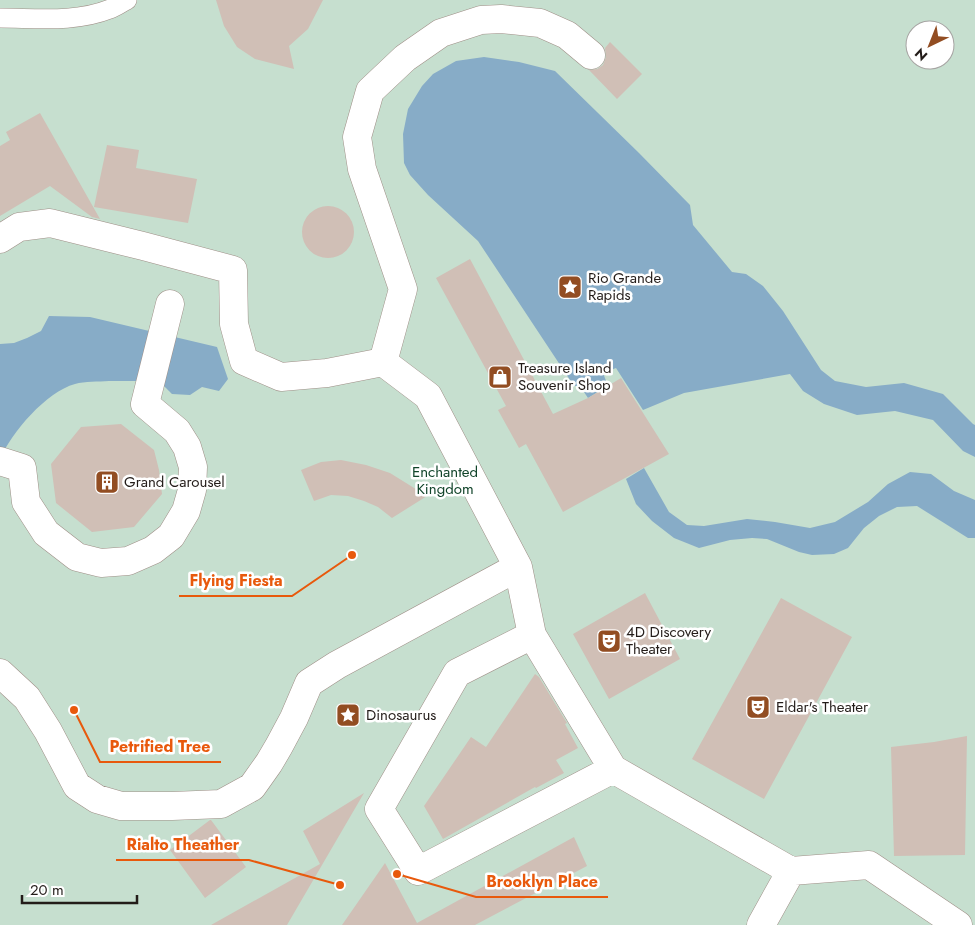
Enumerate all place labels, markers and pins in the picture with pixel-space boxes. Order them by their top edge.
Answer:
place label: Rio Grande Rapids [588,267,661,306]
place icon: Rio Grande Rapids [557,274,583,300]
place label: Treasure Island Souvenir Shop [518,357,612,396]
shop icon: Treasure Island Souvenir Shop [487,364,513,390]
building icon: Grand Carousel [94,469,120,495]
place label: Grand Carousel [124,471,225,493]
callout: Flying Fiesta [179,565,292,596]
place label: 4D Discovery Theater [626,621,711,660]
theatre icon: 4D Discovery Theater [596,628,622,654]
theatre icon: Eldar's Theater [745,694,771,720]
place label: Eldar's Theater [776,696,869,718]
place icon: Dinosaurus [335,702,361,728]
place label: Dinosaurus [366,704,436,726]
callout: Petrified Tree [100,731,221,762]
callout: Rialto Theather [116,829,249,860]
callout: Brooklyn Place [476,866,608,897]

